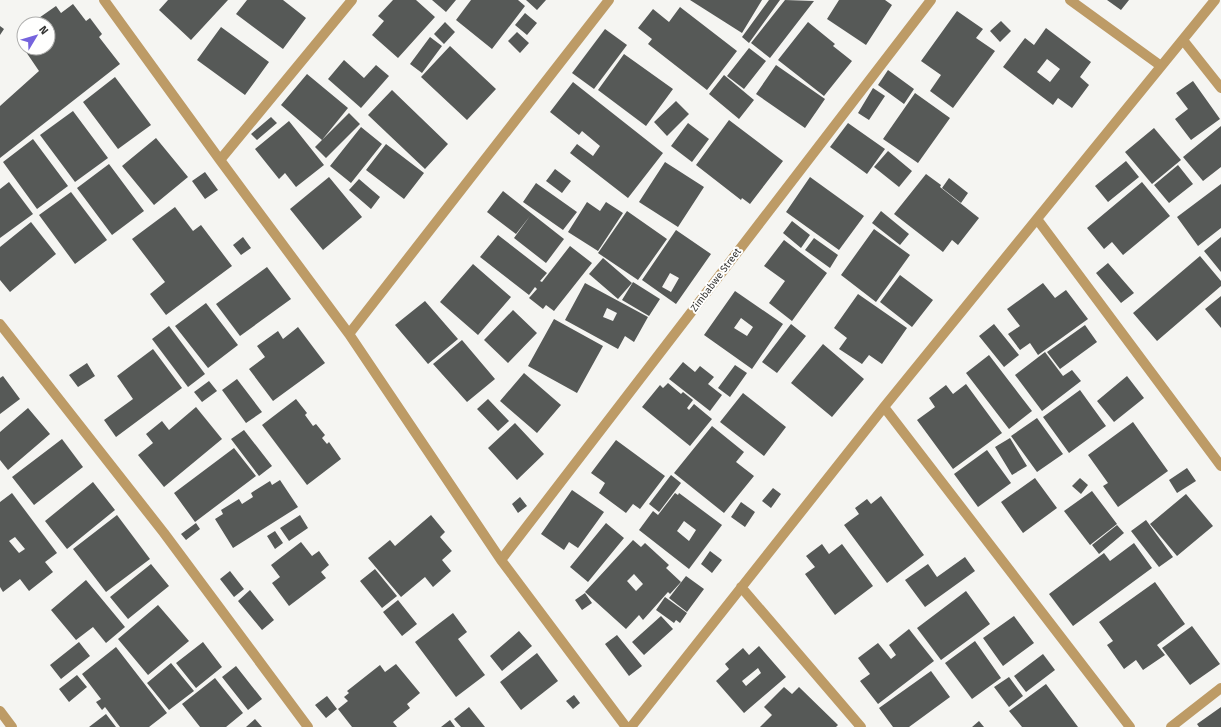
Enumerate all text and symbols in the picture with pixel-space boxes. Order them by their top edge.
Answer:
north arrow [16,16,56,56]
text: N [36,23,51,37]
street label: Zimbabwe Street [688,246,744,314]

